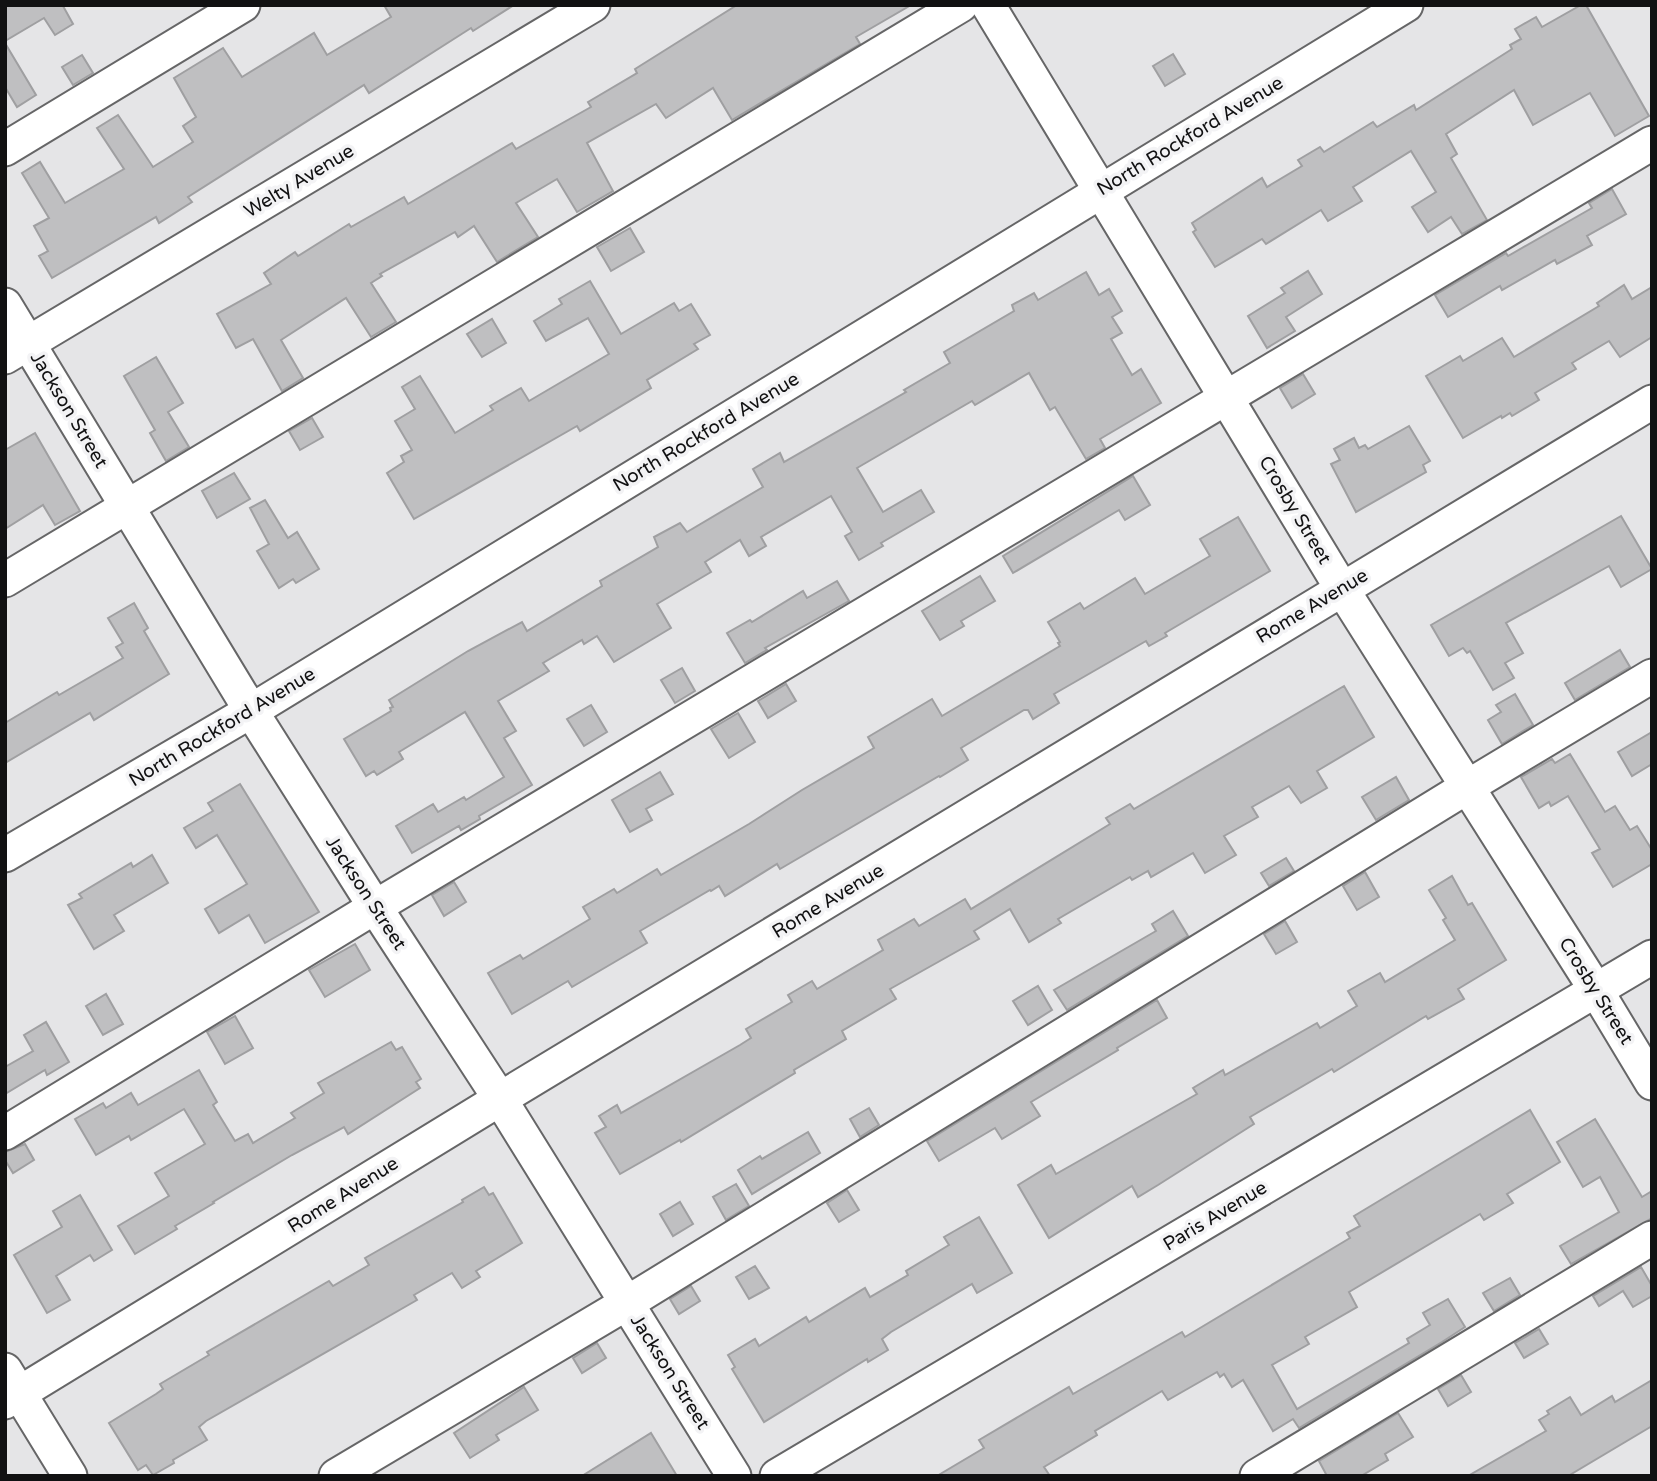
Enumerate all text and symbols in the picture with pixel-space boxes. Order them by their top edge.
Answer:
street label: North Rockford Avenue [1093,72,1287,200]
street label: Welty Avenue [240,140,358,222]
street label: Jackson Street [26,348,112,472]
street label: North Rockford Avenue [609,368,803,496]
street label: Crosby Street [1254,452,1336,568]
street label: Rome Avenue [1252,564,1372,648]
street label: North Rockford Avenue [125,663,319,791]
street label: Jackson Street [321,832,411,954]
street label: Rome Avenue [768,859,888,943]
street label: Crosby Street [1554,933,1638,1049]
street label: Rome Avenue [284,1152,402,1238]
street label: Paris Avenue [1159,1176,1271,1256]
street label: Jackson Street [626,1310,714,1434]

